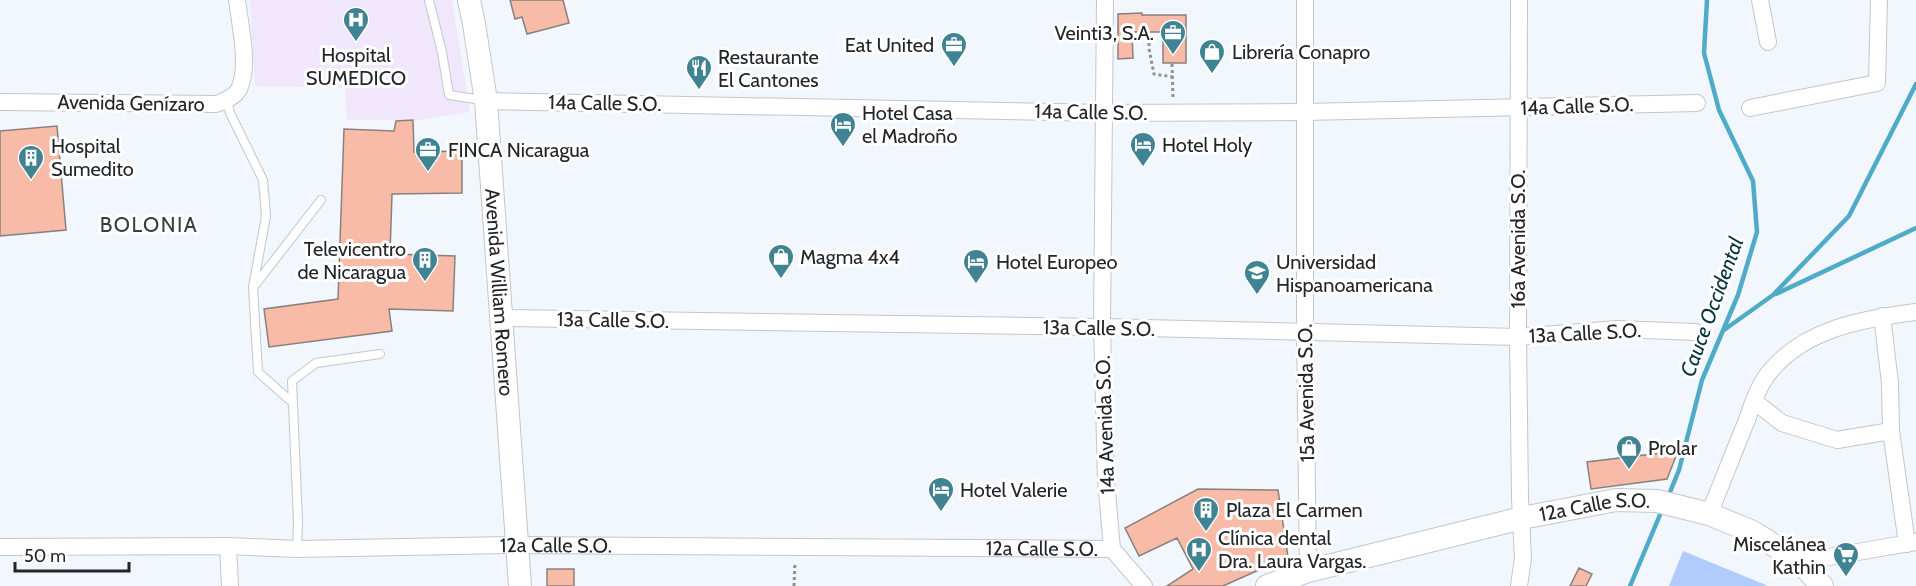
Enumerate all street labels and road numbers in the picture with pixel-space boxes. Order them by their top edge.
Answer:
street label: Avenida Genízaro [57,90,205,116]
street label: 14a Calle S.O. [548,90,662,116]
street label: 14a Calle S.O. [1520,92,1634,120]
street label: 14a Calle S.O. [1034,99,1148,125]
street label: 16a Avenida S.O. [1506,170,1530,308]
street label: Avenida William Romero [480,187,519,397]
street label: 13a Calle S.O. [557,307,669,333]
street label: 13a Calle S.O. [1043,315,1155,341]
street label: 13a Calle S.O. [1528,318,1642,348]
street label: 15a Avenida S.O. [1293,324,1319,462]
street label: 14a Avenida S.O. [1091,355,1119,495]
street label: 12a Calle S.O. [1537,488,1650,526]
street label: 12a Calle S.O. [500,533,612,558]
street label: 12a Calle S.O. [986,536,1098,561]

